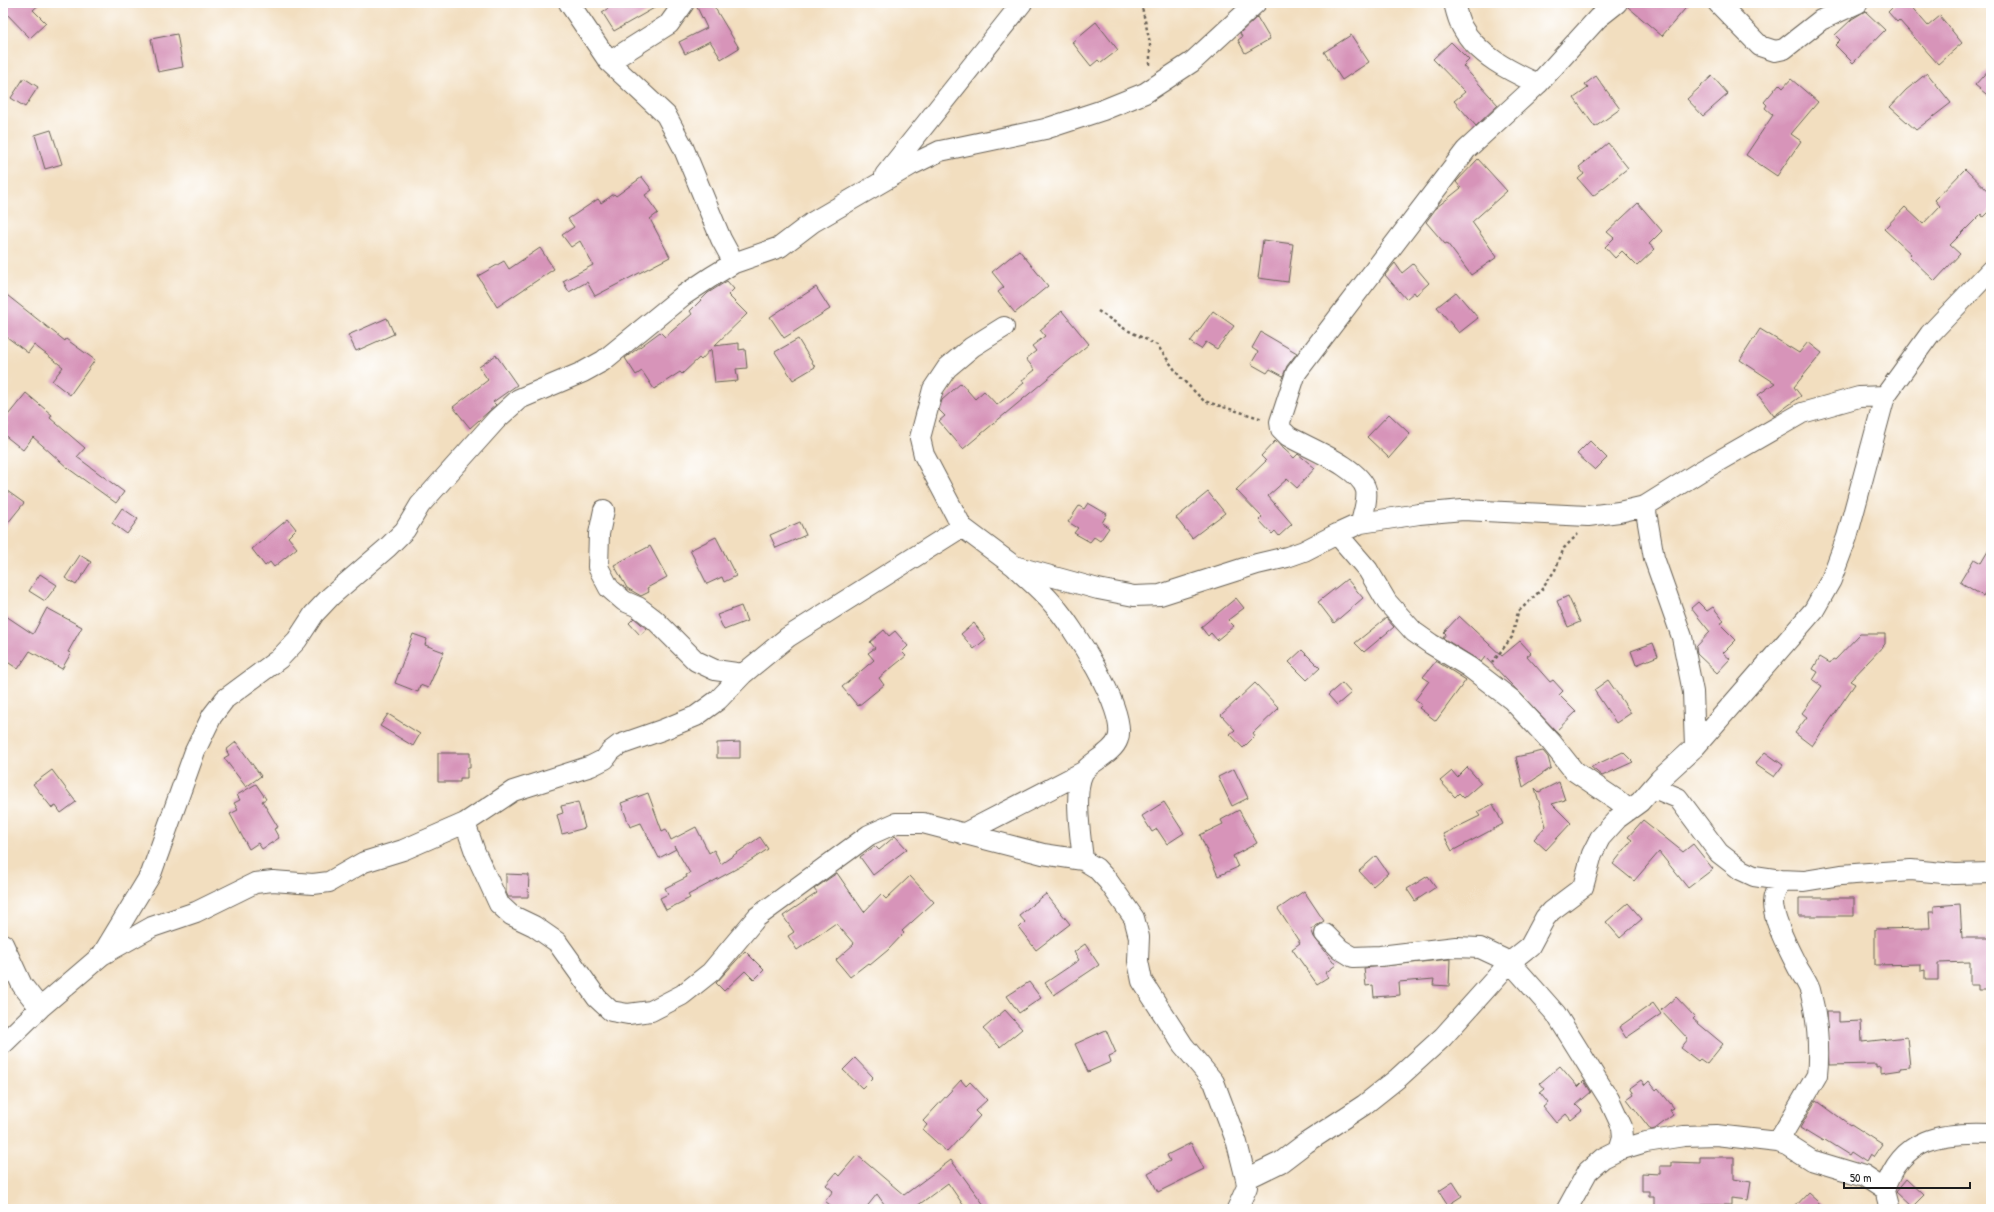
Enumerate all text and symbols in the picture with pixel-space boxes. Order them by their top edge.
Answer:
scale bar [1844,1164,1970,1190]
text: 50 m [1850,1169,1871,1186]

